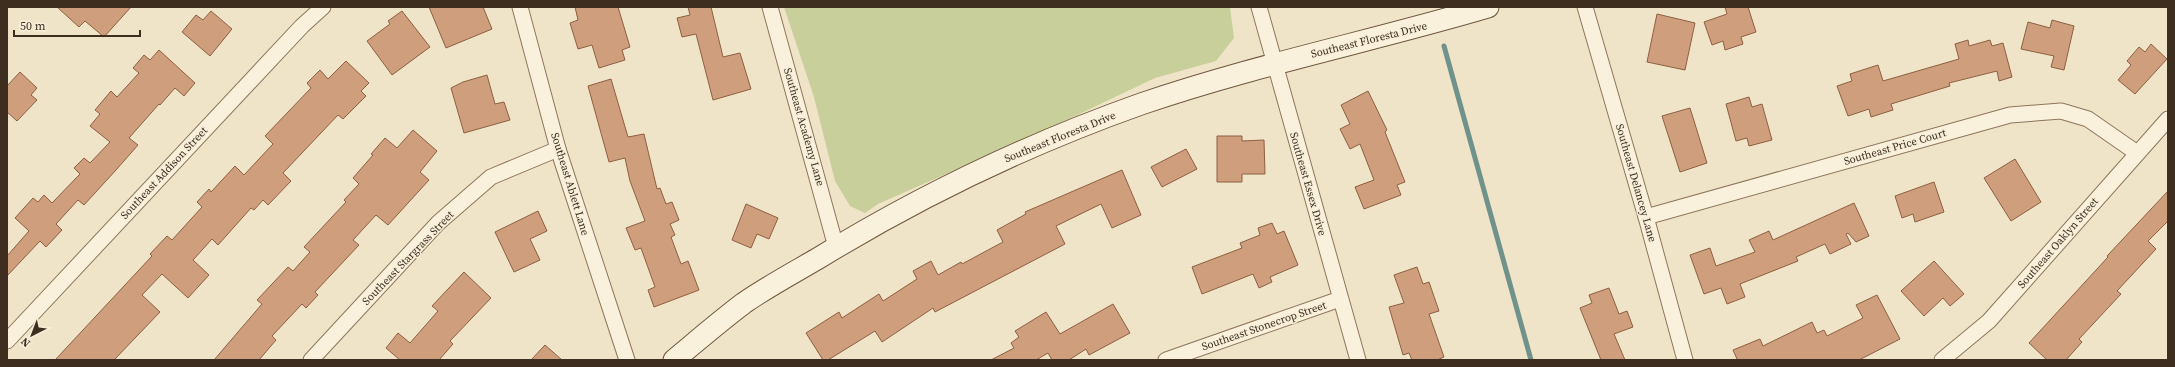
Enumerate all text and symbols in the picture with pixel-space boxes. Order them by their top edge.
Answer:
scale bar [14,12,140,38]
text: 50 m [20,18,46,34]
street label: Southeast Floresta Drive [1309,18,1429,62]
street label: Southeast Academy Lane [780,66,828,188]
street label: Southeast Floresta Drive [1002,108,1118,166]
street label: Southeast Delancey Lane [1612,122,1660,244]
street label: Southeast Addison Street [117,123,211,223]
street label: Southeast Price Court [1842,125,1948,169]
street label: Southeast Ablett Lane [547,131,593,238]
street label: Southeast Essex Drive [1286,131,1330,238]
street label: Southeast Oaklyn Street [2014,194,2102,292]
street label: Southeast Stargrass Street [359,207,457,308]
street label: Southeast Stonecrop Street [1200,297,1329,354]
north arrow [12,315,52,355]
text: N [18,334,34,350]

